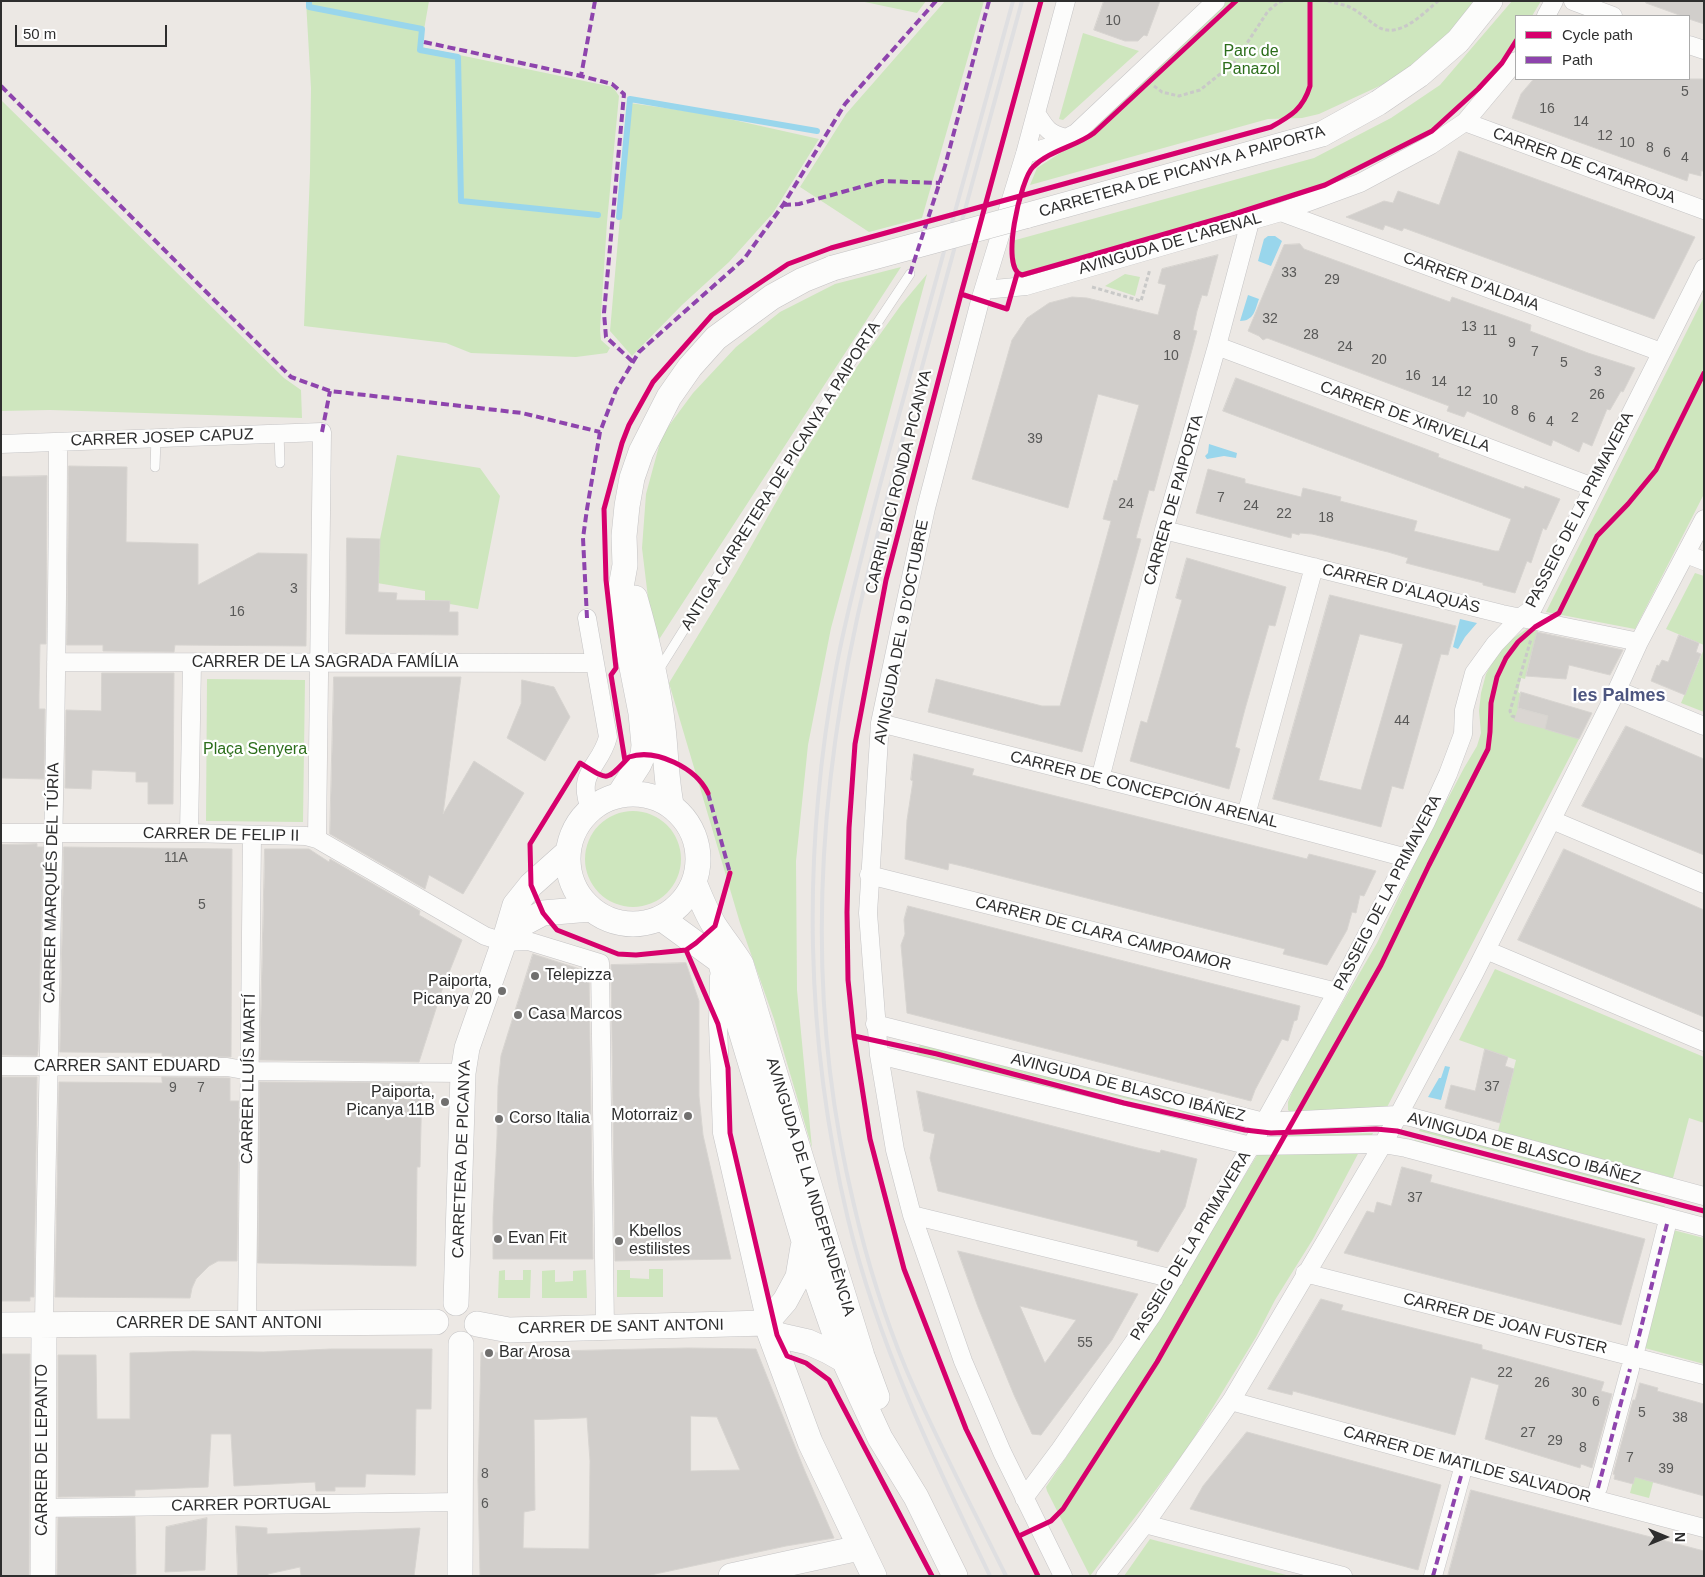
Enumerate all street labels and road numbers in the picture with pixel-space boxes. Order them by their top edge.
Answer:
street label: CARRETERA DE PICANYA A PAIPORTA [1037,122,1327,222]
street label: CARRER DE CATARROJA [1490,124,1678,208]
street label: AVINGUDA DE L'ARENAL [1076,209,1264,279]
street label: CARRER D'ALDAIA [1400,248,1542,316]
street label: ANTIGA CARRETERA DE PICANYA A PAIPORTA [677,318,885,634]
street label: CARRIL BICI RONDA PICANYA [862,368,936,596]
street label: CARRER DE XIRIVELLA [1317,377,1493,457]
street label: PASSEIG DE LA PRIMAVERA [1522,409,1638,611]
street label: CARRER DE PAIPORTA [1140,412,1208,588]
street label: CARRER JOSEP CAPUZ [70,425,254,451]
street label: AVINGUDA DEL 9 D'OCTUBRE [871,518,933,746]
street label: CARRER D'ALAQUÀS [1320,560,1482,618]
street label: CARRER DE LA SAGRADA FAMÍLIA [192,653,458,673]
street label: CARRER DE CONCEPCIÓN ARENAL [1008,747,1280,833]
street label: CARRER MARQUÉS DEL TÚRIA [40,762,64,1004]
street label: PASSEIG DE LA PRIMAVERA [1330,792,1446,994]
street label: CARRER DE FELIP II [143,824,299,846]
street label: CARRER DE CLARA CAMPOAMOR [973,893,1233,975]
street label: CARRER LLUÍS MARTÍ [238,994,260,1164]
street label: AVINGUDA DE BLASCO IBÁÑEZ [1009,1050,1247,1126]
street label: AVINGUDA DE LA INDEPENDÈNCIA [761,1056,859,1318]
street label: CARRER SANT EDUARD [34,1057,220,1077]
street label: CARRETERA DE PICANYA [449,1059,475,1259]
street label: AVINGUDA DE BLASCO IBÁÑEZ [1405,1109,1643,1189]
street label: PASSEIG DE LA PRIMAVERA [1127,1148,1255,1344]
street label: CARRER DE JOAN FUSTER [1401,1289,1609,1359]
street label: CARRER DE SANT ANTONI [116,1314,322,1334]
street label: CARRER DE SANT ANTONI [518,1316,724,1338]
street label: CARRER DE LEPANTO [33,1364,53,1536]
street label: CARRER DE MATILDE SALVADOR [1341,1423,1593,1507]
street label: CARRER PORTUGAL [171,1494,331,1516]

